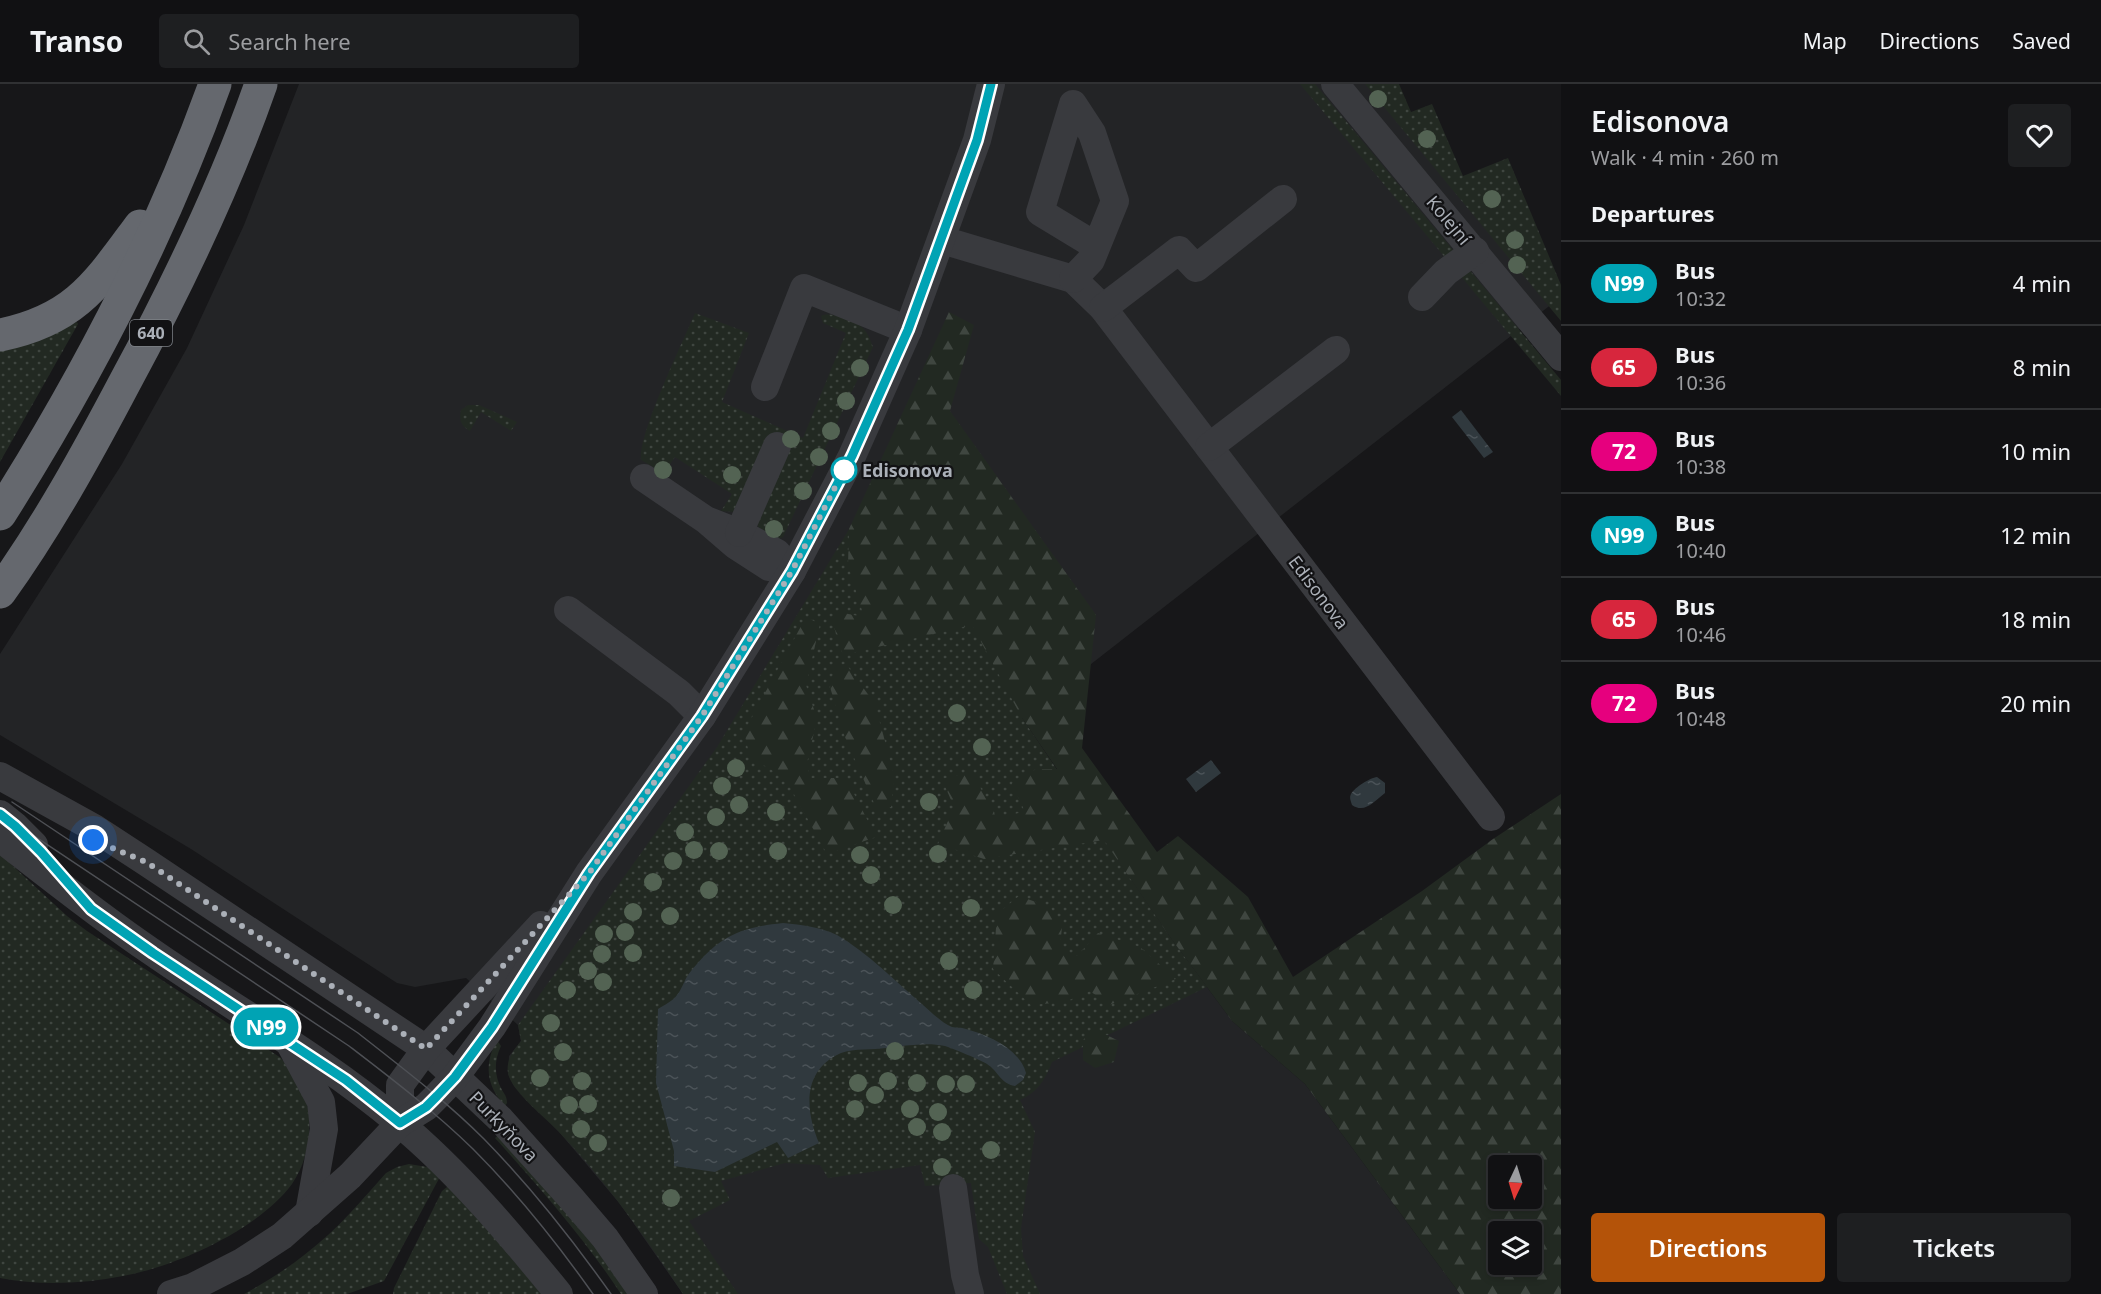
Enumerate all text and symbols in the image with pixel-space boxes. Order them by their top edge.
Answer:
search box [159,14,579,68]
text: Transo [30,22,123,60]
icon: search [180,25,213,58]
text: Search here [228,26,351,56]
text: Map [1803,27,1847,55]
text: Directions [1880,27,1979,55]
text: Saved [2012,27,2071,55]
text: Edisonova [1591,102,1729,140]
button: heart [2008,104,2071,167]
text: Walk · 4 min · 260 m [1591,144,1779,171]
street label: Kolejní [1421,190,1477,250]
text: Departures [1591,198,1715,228]
text: Bus [1675,255,1715,285]
text: 4 min [2013,268,2071,298]
text: N99 [1603,269,1645,297]
text: 10:32 [1675,285,1726,312]
road number: 640 [130,320,172,346]
text: Bus [1675,339,1715,369]
text: 8 min [2013,352,2071,382]
text: 65 [1612,353,1636,381]
text: 10:36 [1675,369,1726,396]
text: Bus [1675,423,1715,453]
text: 10 min [2000,436,2071,466]
text: 72 [1612,437,1636,465]
text: 10:38 [1675,453,1726,480]
marker: Edisonova [831,457,857,483]
place label: Edisonova [862,458,953,482]
text: Bus [1675,507,1715,537]
text: 12 min [2000,520,2071,550]
text: N99 [1603,521,1645,549]
text: 10:40 [1675,537,1726,564]
street label: Edisonova [1283,550,1355,634]
text: Bus [1675,591,1715,621]
text: 18 min [2000,604,2071,634]
text: 65 [1612,605,1636,633]
text: 10:46 [1675,621,1726,648]
text: Bus [1675,675,1715,705]
text: 20 min [2000,688,2071,718]
text: 72 [1612,689,1636,717]
text: 10:48 [1675,705,1726,732]
your location [78,825,108,855]
line badge: N99 [232,1008,300,1046]
text: N99 [245,1013,287,1041]
street label: Purkyňova [464,1086,544,1166]
north arrow [1488,1155,1542,1209]
map controls [1488,1155,1542,1275]
button: Directions [1591,1213,1825,1282]
button: Tickets [1837,1213,2071,1282]
button: layers [1488,1221,1542,1275]

